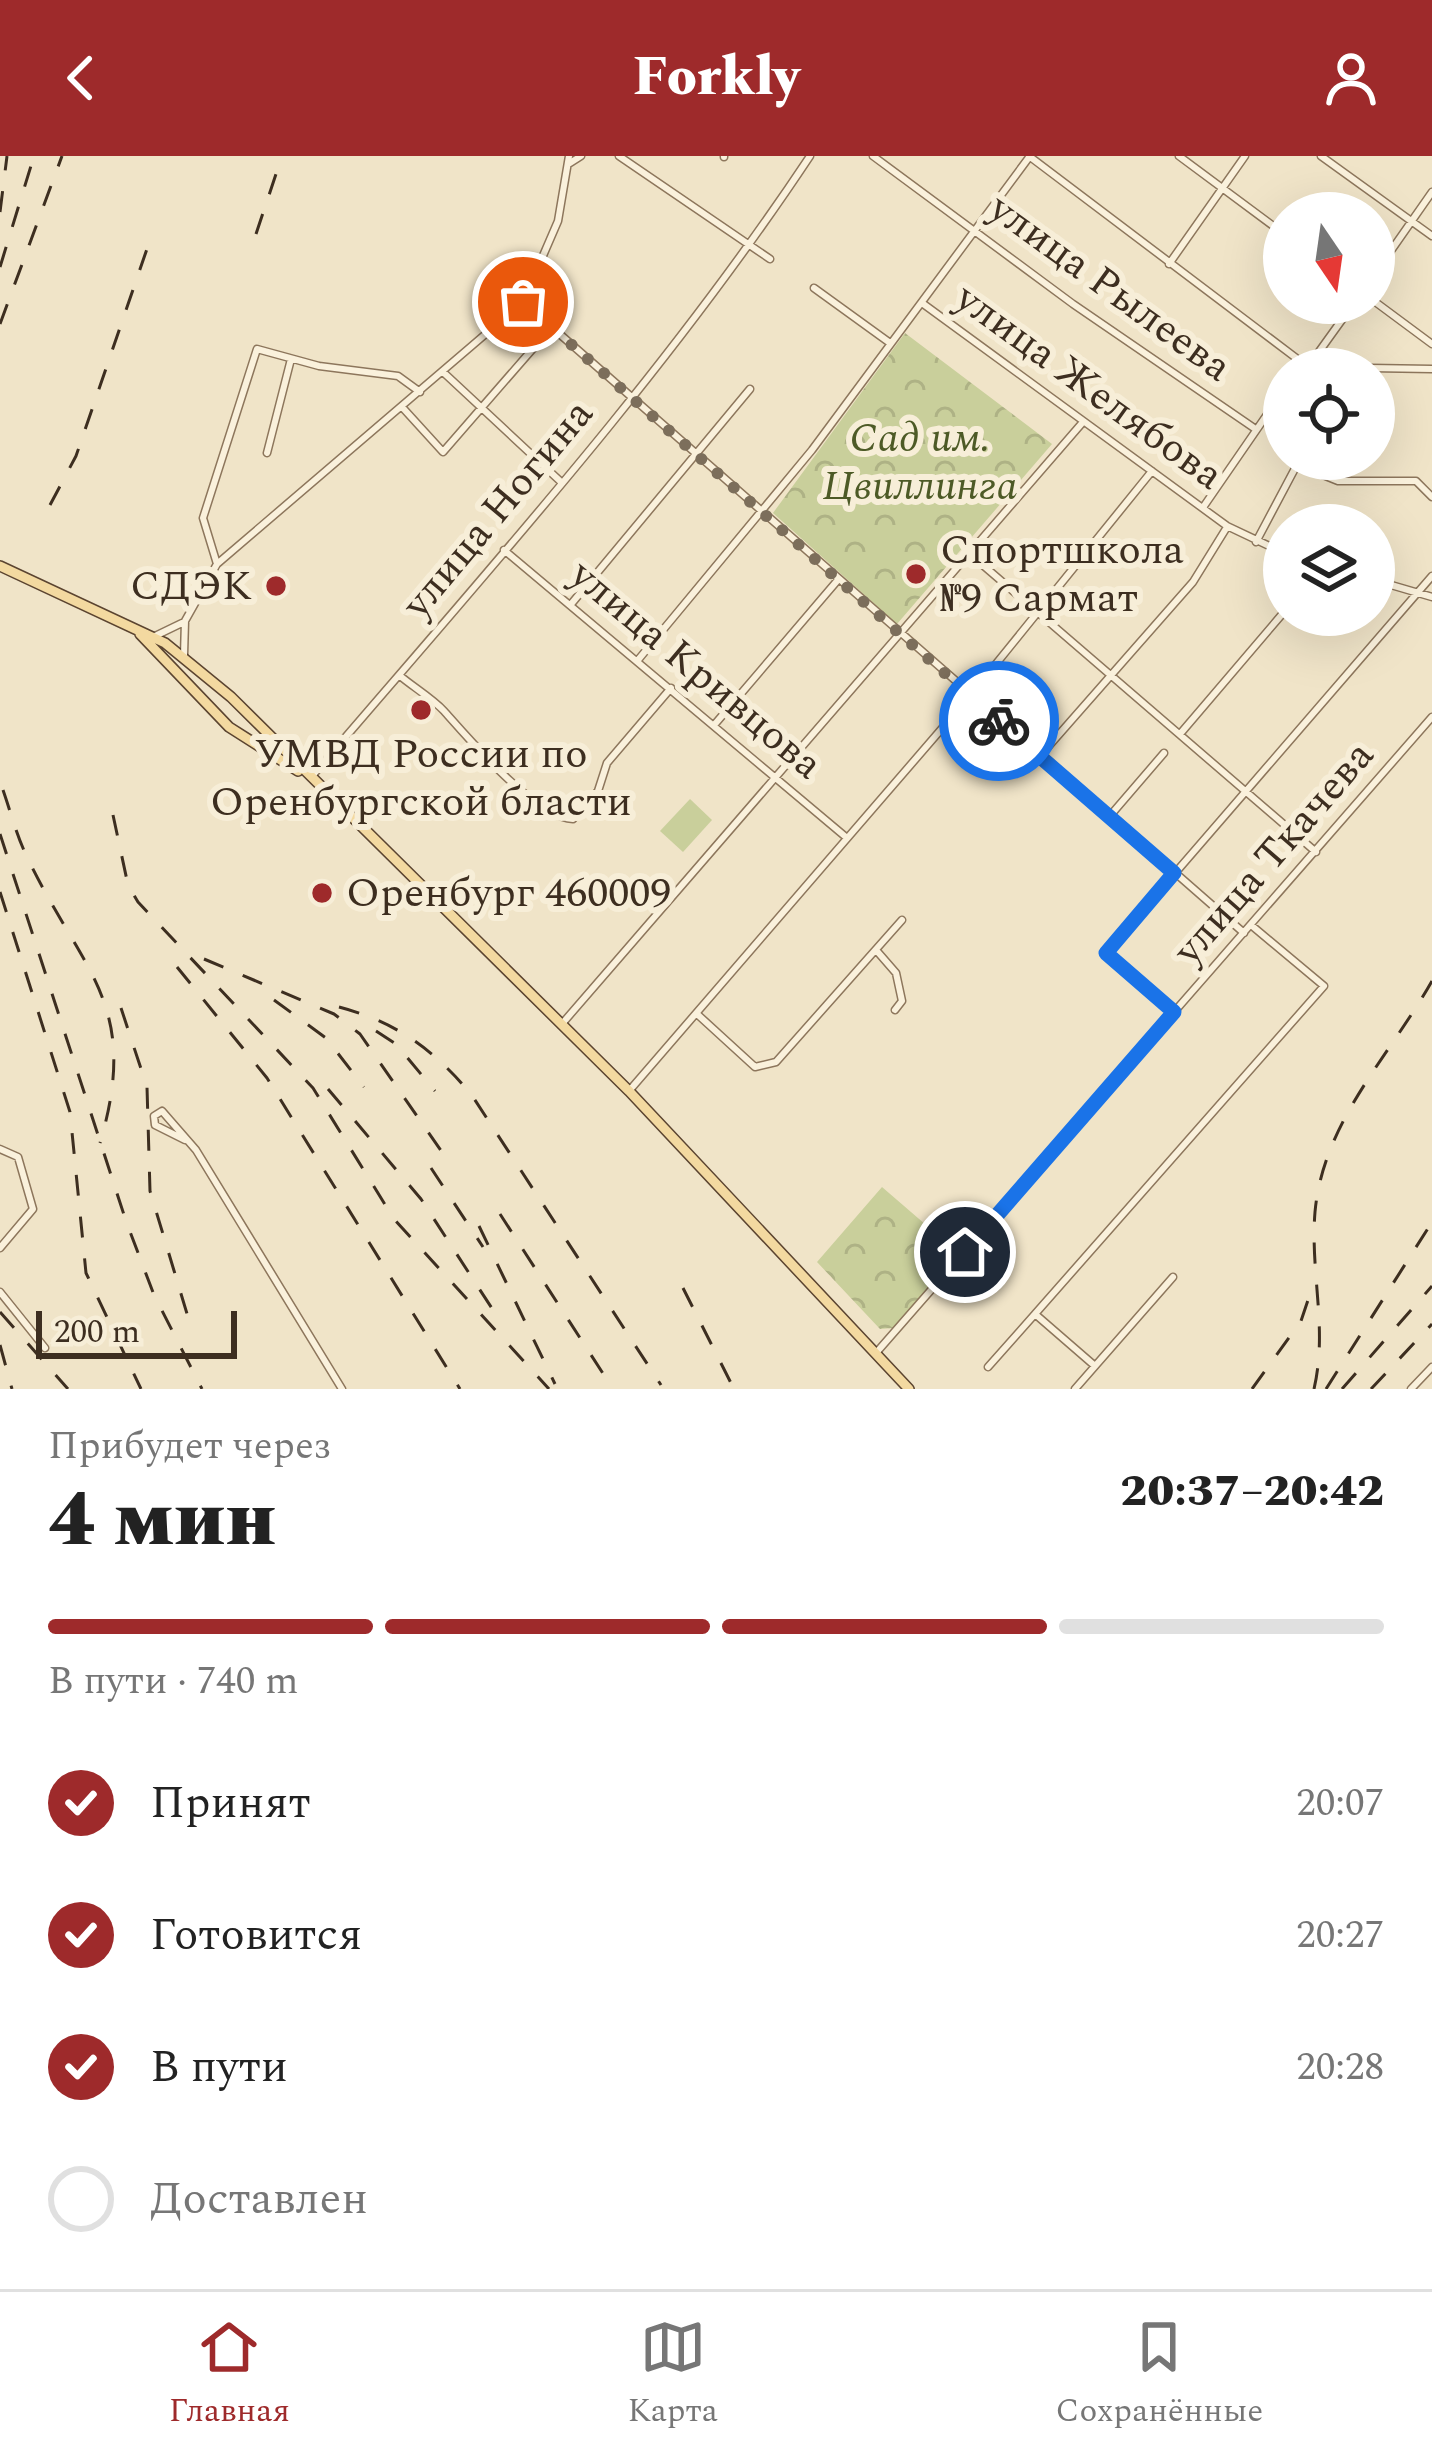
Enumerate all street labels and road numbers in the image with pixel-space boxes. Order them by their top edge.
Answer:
street label: улица Рылеева [974,177,1245,398]
street label: улица Желябова [941,267,1237,506]
street label: улица Ногина [386,385,609,634]
street label: улица Кривцова [555,544,837,795]
street label: улица Ткачева [1158,726,1390,980]

